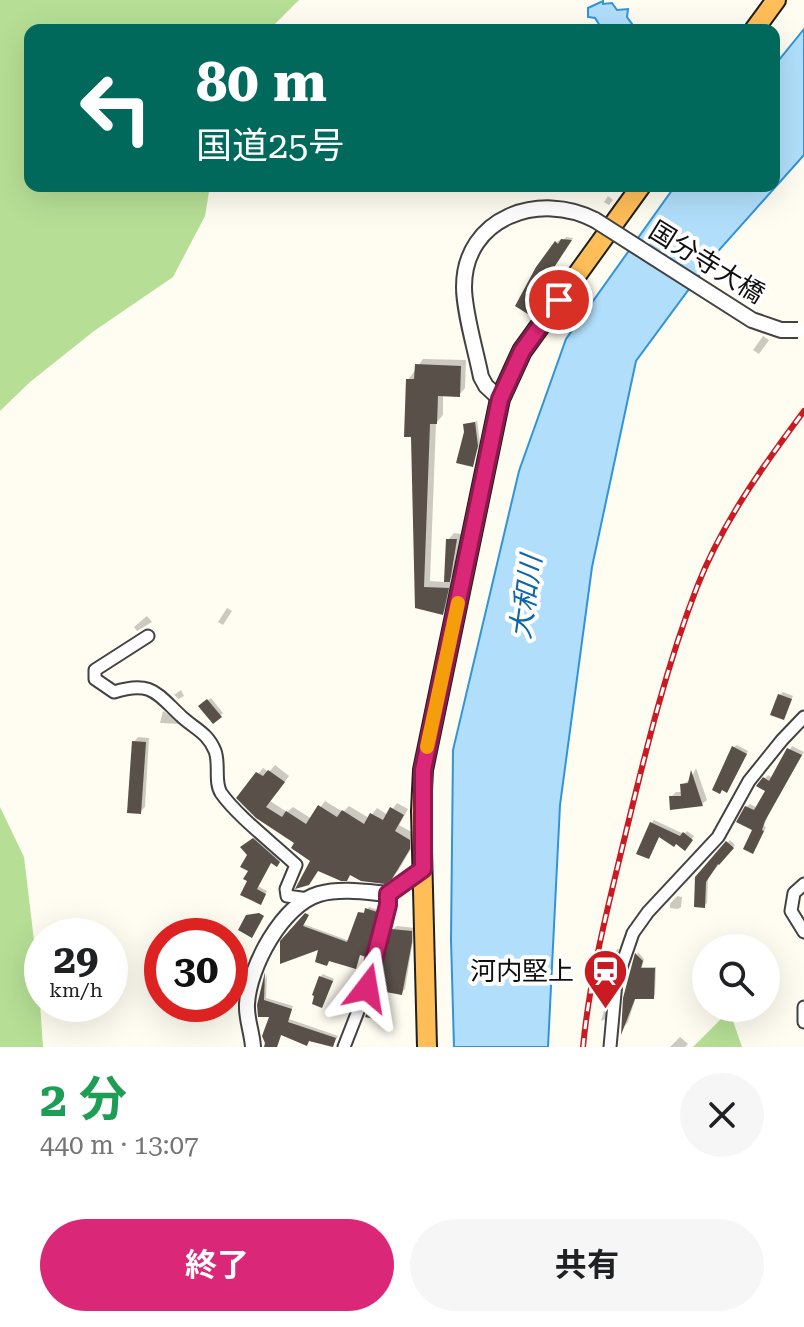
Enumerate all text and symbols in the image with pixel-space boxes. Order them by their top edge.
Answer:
text: 80 m [196,49,327,115]
icon: left [64,56,168,160]
text: 国道25号 [196,125,344,167]
street label: 国分寺大橋 [644,215,770,309]
pin [525,266,593,334]
icon: arrive [537,278,581,322]
water label: 大和川 [504,550,549,641]
speed limit sign: 30 [144,918,248,1022]
map controls [692,934,780,1022]
button: search [692,934,780,1022]
text: 29 [54,936,98,983]
position arrow [325,946,409,1030]
station icon: 河内堅上 [581,947,629,1010]
place label: 河内堅上 [470,956,574,986]
text: km/h [49,978,103,1002]
text: 2 分 [40,1072,127,1128]
button: close [680,1073,764,1157]
text: 440 m · 13:07 [40,1130,199,1160]
button: 終了 [40,1219,394,1311]
button: 共有 [410,1219,764,1311]

